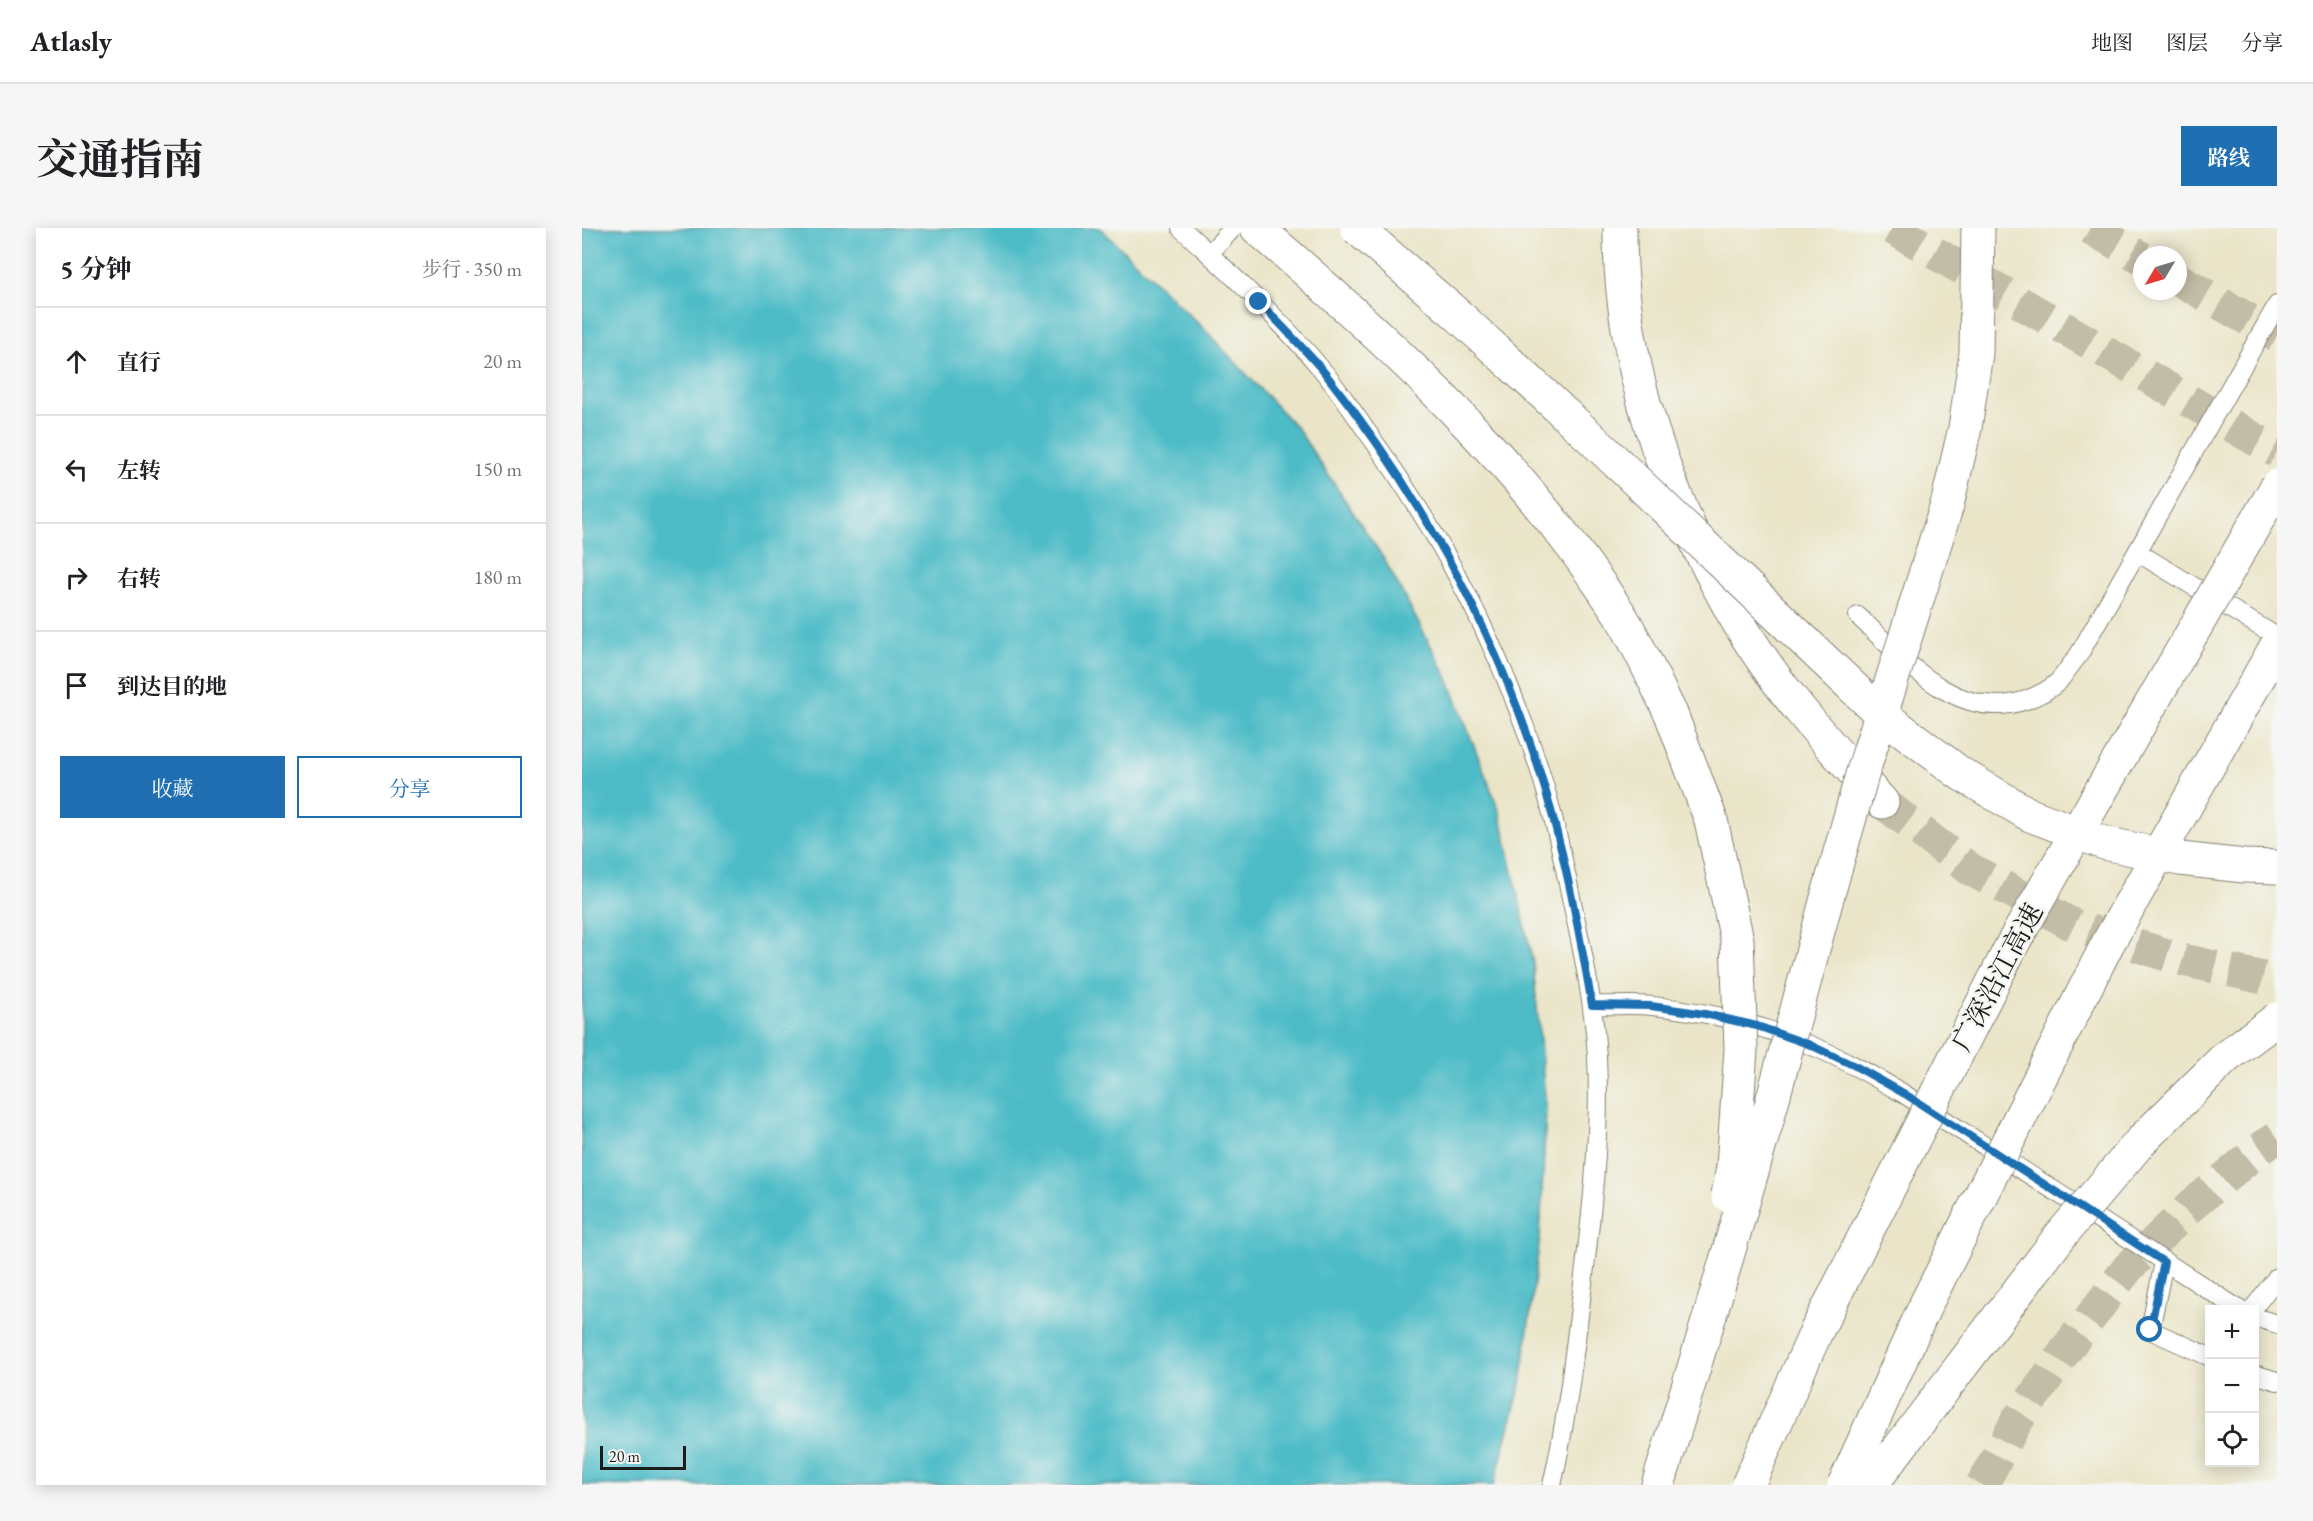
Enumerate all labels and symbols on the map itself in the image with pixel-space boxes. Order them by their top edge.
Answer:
north arrow [2133,246,2187,300]
route end [1245,288,1271,314]
street label: 广深沿江高速 [1944,897,2050,1057]
route start [2136,1316,2162,1342]
scale bar [600,1443,686,1470]

